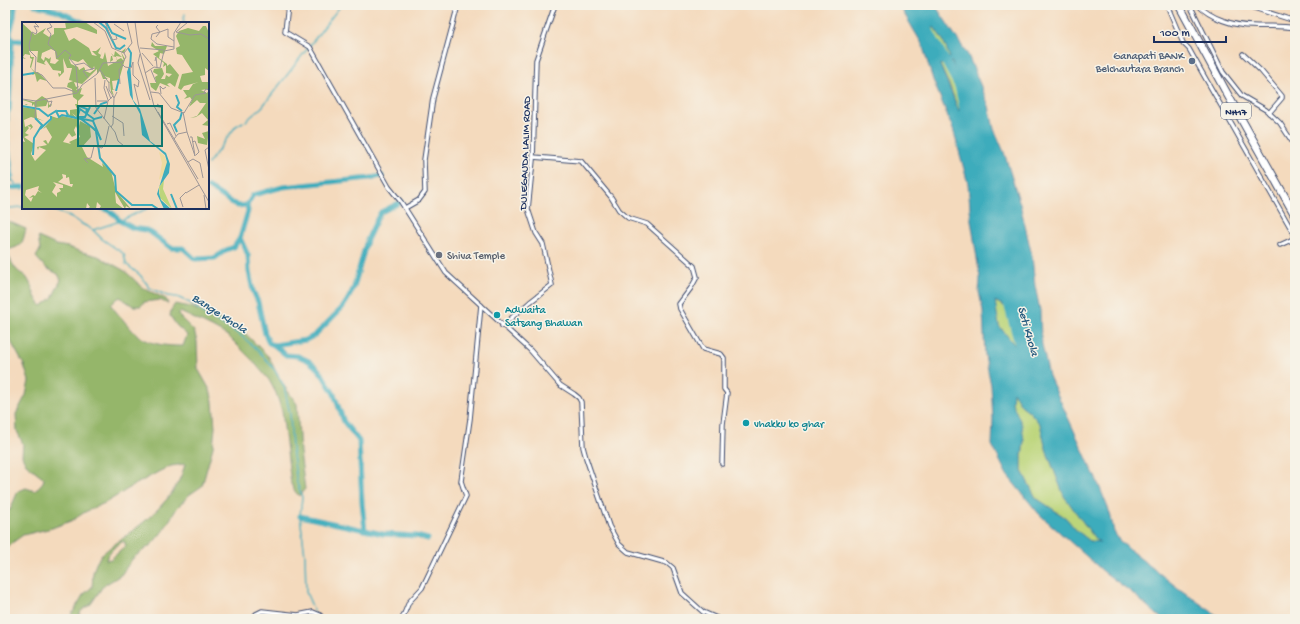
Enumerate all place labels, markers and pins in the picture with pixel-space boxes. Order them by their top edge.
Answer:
place label: Ganapati BANK Belchautara Branch [1095,51,1186,76]
marker: Ganapati BANK Belchautara Branch [1187,56,1197,66]
marker: Shiva Temple [434,250,444,260]
place label: Shiva Temple [447,251,506,263]
place label: Adwaita Satsang Bhawan [505,305,583,330]
marker: Adwaita Satsang Bhawan [492,310,502,320]
marker: vhakku ko ghar [741,418,751,428]
place label: vhakku ko ghar [754,419,825,431]

